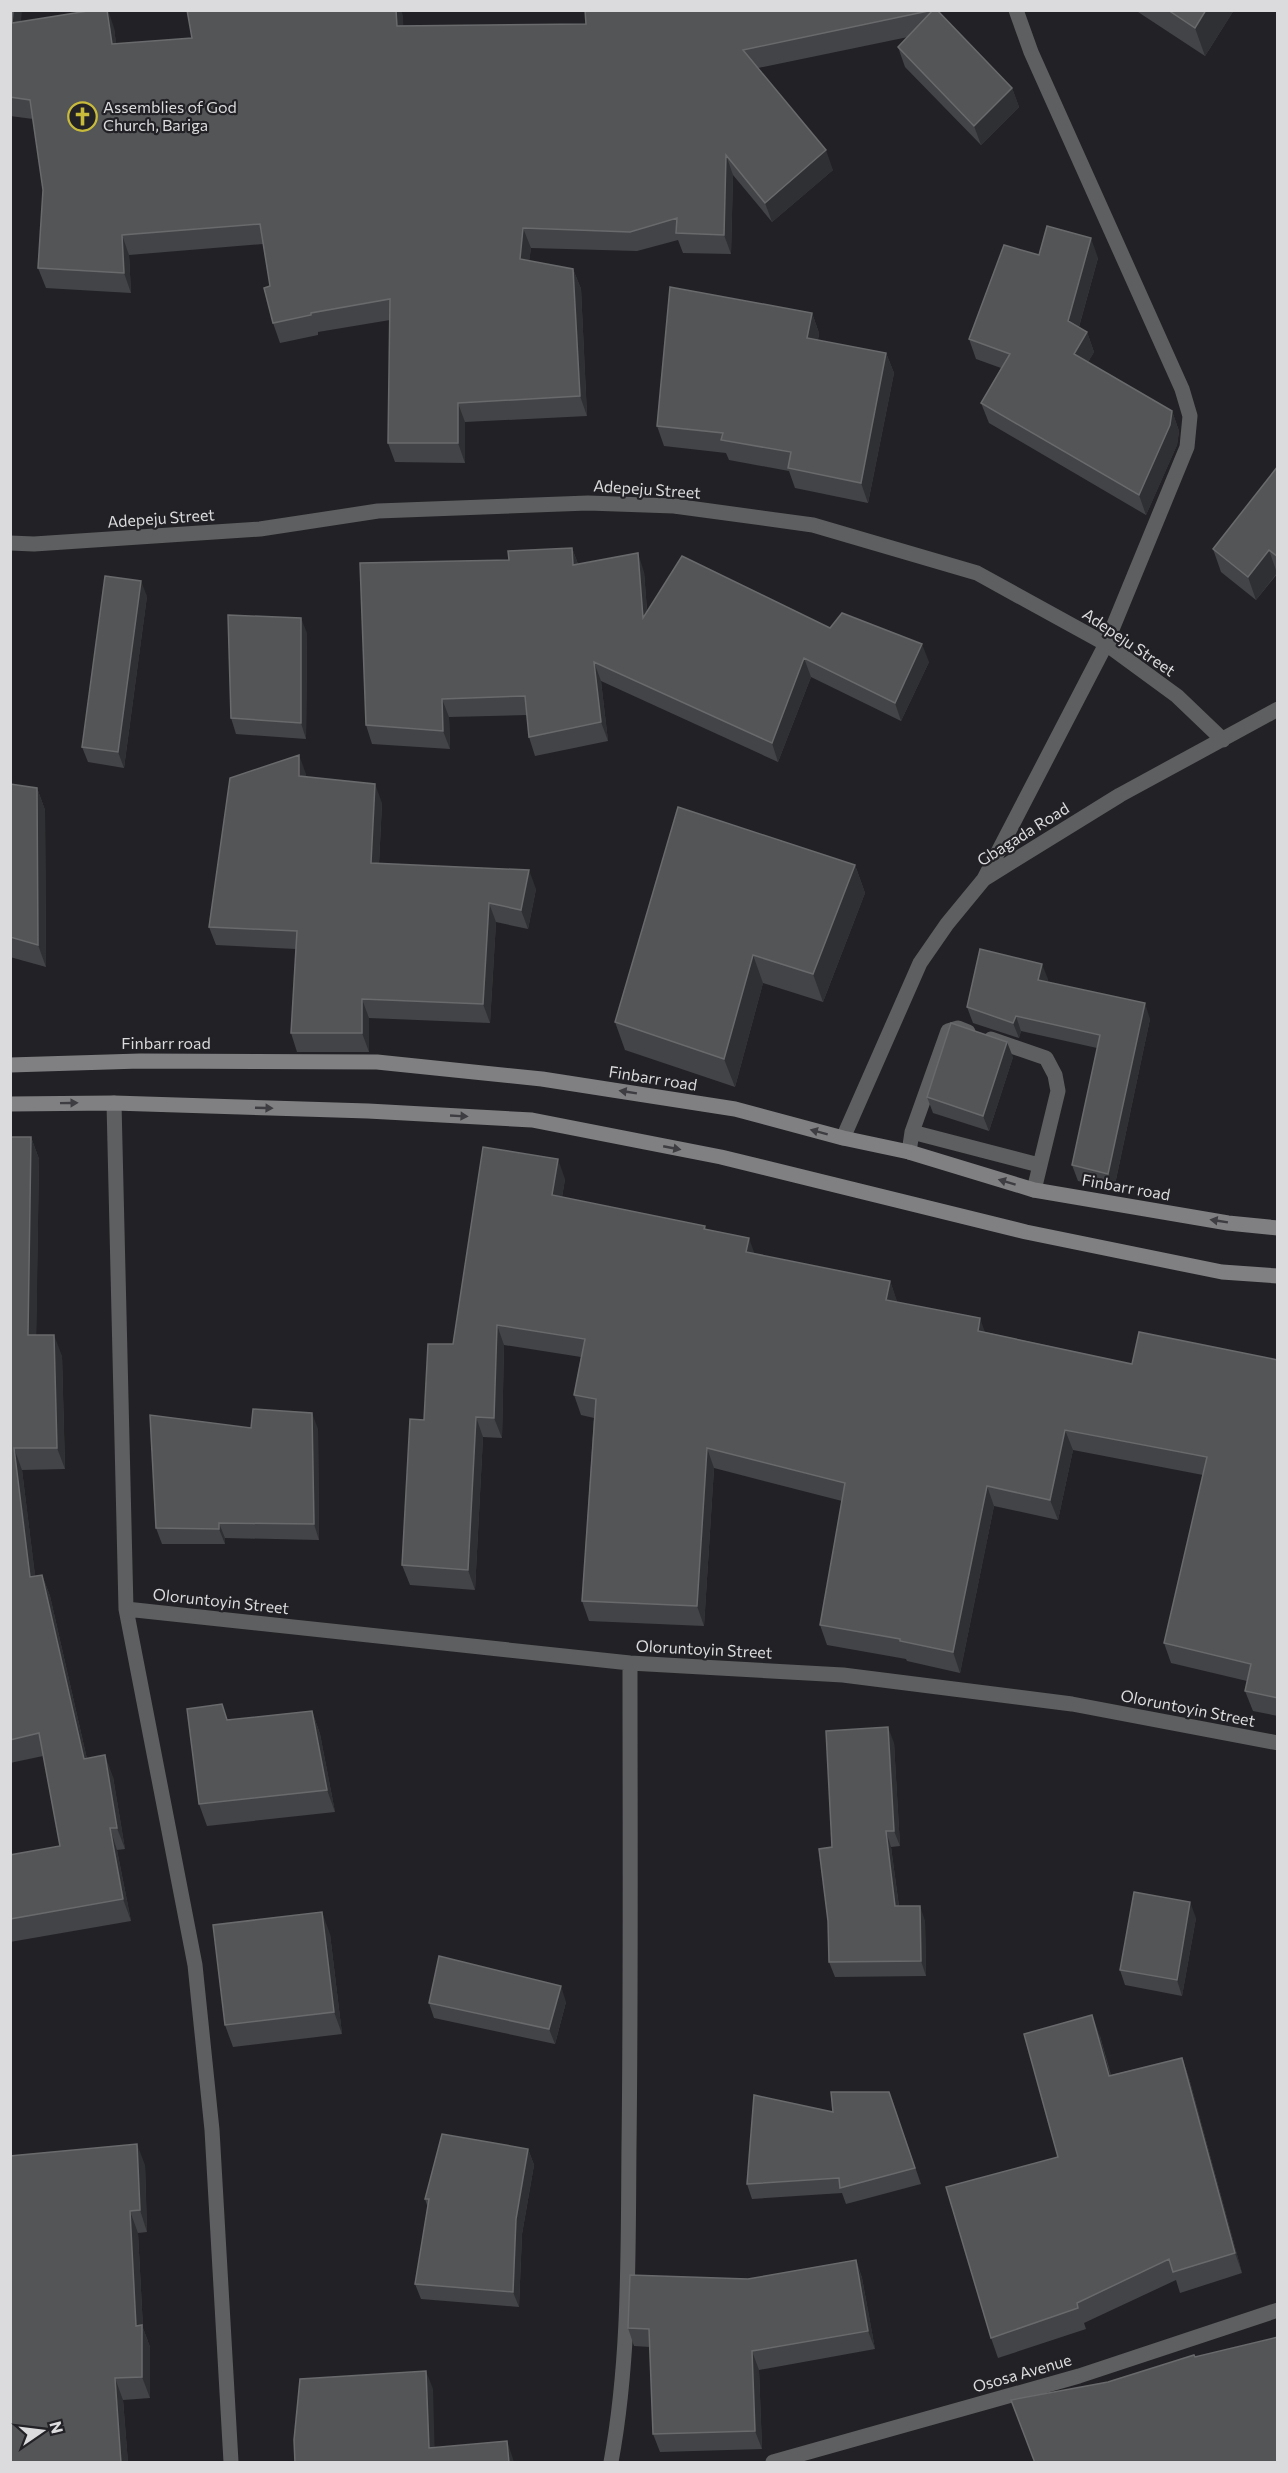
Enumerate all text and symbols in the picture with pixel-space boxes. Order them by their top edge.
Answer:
place label: Assemblies of God Church, Bariga [103,97,237,134]
church icon: Assemblies of God Church, Bariga [66,100,98,132]
street label: Adepeju Street [593,475,702,502]
street label: Adepeju Street [107,504,216,531]
street label: Adepeju Street [1079,604,1180,680]
street label: Gbagada Road [973,798,1072,869]
street label: Finbarr road [121,1033,211,1052]
street label: Finbarr road [607,1061,699,1094]
one-way arrow [619,1087,638,1096]
one-way arrow [59,1098,78,1108]
one-way arrow [254,1103,273,1112]
one-way arrow [449,1112,468,1121]
one-way arrow [810,1127,828,1136]
one-way arrow [663,1144,682,1153]
street label: Finbarr road [1080,1169,1172,1204]
one-way arrow [998,1177,1016,1186]
one-way arrow [1210,1217,1229,1226]
street label: Oloruntoyin Street [152,1584,290,1617]
street label: Oloruntoyin Street [635,1635,773,1662]
street label: Oloruntoyin Street [1119,1685,1257,1730]
street label: Ososa Avenue [970,2349,1073,2396]
north arrow [12,2401,72,2461]
text: N [46,2419,68,2435]

